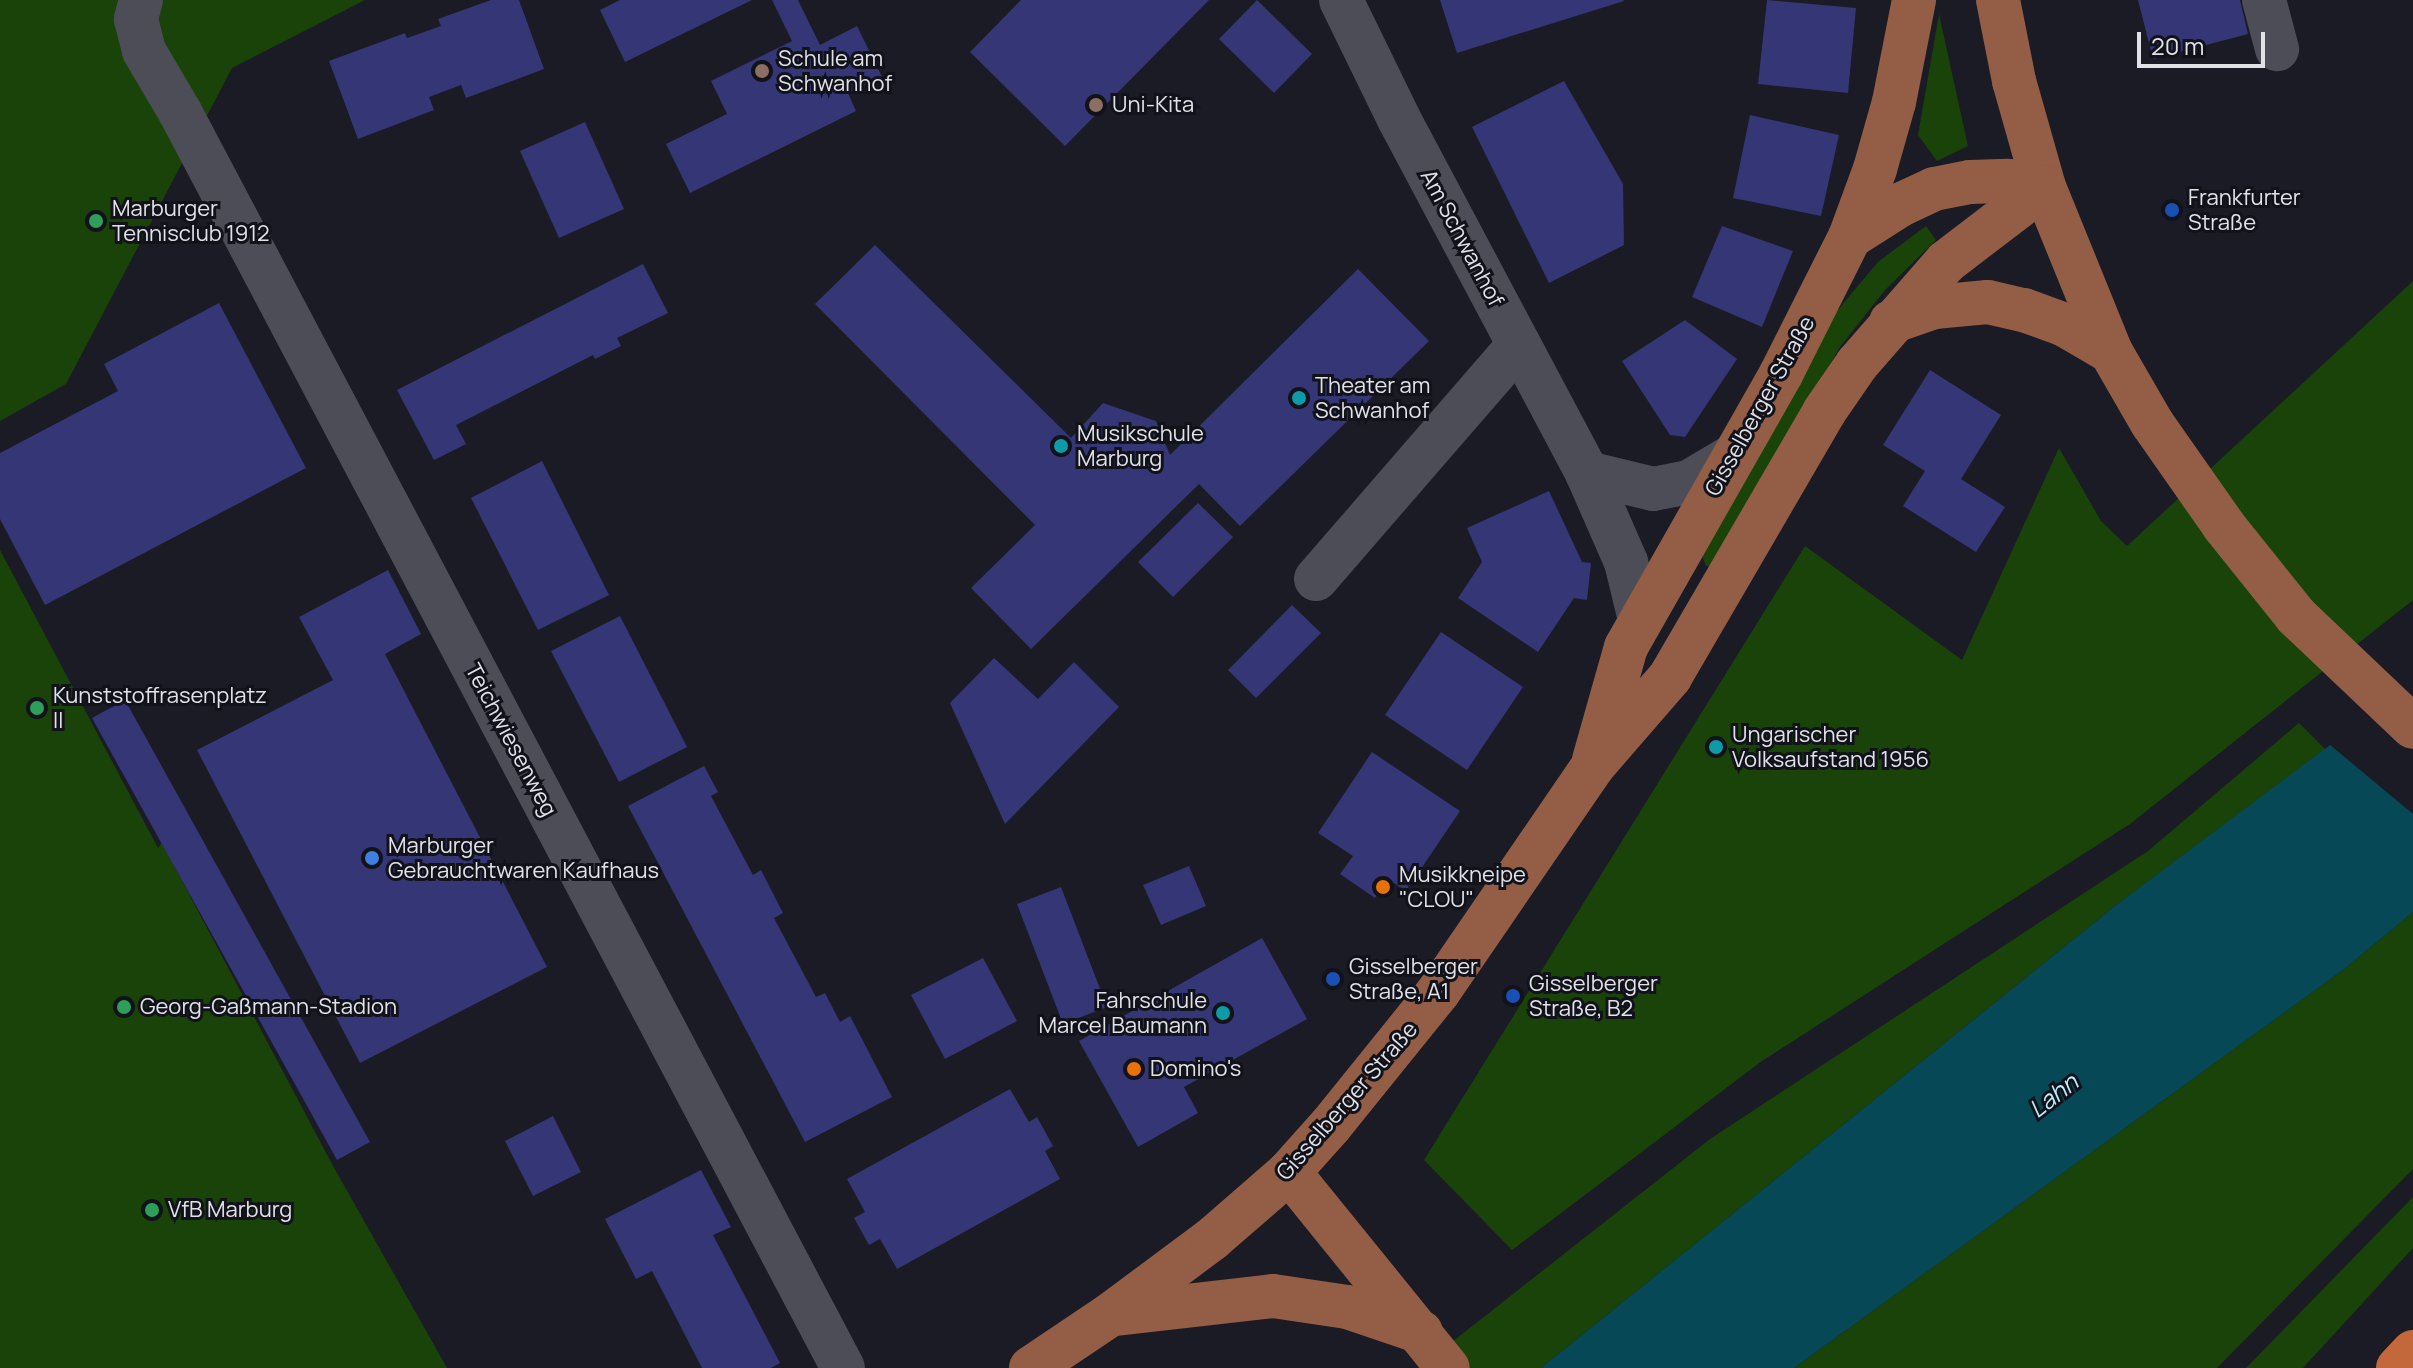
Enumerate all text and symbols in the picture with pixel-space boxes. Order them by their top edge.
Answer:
scale bar [2141,16,2269,66]
text: 20 m [2151,29,2204,62]
place label: Schule am Schwanhof [778,45,892,96]
marker: Schule am Schwanhof [753,62,771,80]
place label: Uni-Kita [1112,92,1194,118]
marker: Uni-Kita [1087,96,1105,114]
street label: Am Schwanhof [1415,165,1509,311]
place label: Frankfurter Straße [2188,184,2301,236]
place label: Marburger Tennisclub 1912 [112,195,270,246]
marker: Frankfurter Straße [2163,201,2181,219]
marker: Marburger Tennisclub 1912 [87,212,105,230]
street label: Gisselberger Straße [1700,312,1820,500]
place label: Theater am Schwanhof [1315,372,1430,424]
marker: Theater am Schwanhof [1290,389,1308,407]
place label: Musikschule Marburg [1077,420,1204,472]
marker: Musikschule Marburg [1052,437,1070,455]
street label: Teichwiesenweg [460,659,562,821]
place label: Kunststoffrasenplatz II [53,682,267,734]
marker: Kunststoffrasenplatz II [28,699,46,717]
place label: Ungarischer Volksaufstand 1956 [1732,721,1929,772]
marker: Ungarischer Volksaufstand 1956 [1707,738,1725,756]
place label: Marburger Gebrauchtwaren Kaufhaus [388,832,659,884]
marker: Marburger Gebrauchtwaren Kaufhaus [363,849,381,867]
place label: Musikkneipe "CLOU" [1399,861,1526,912]
marker: Musikkneipe "CLOU" [1374,878,1392,896]
place label: Gisselberger Straße, A1 [1349,953,1478,1004]
marker: Gisselberger Straße, A1 [1324,970,1342,988]
place label: Gisselberger Straße, B2 [1529,970,1658,1022]
place label: Fahrschule Marcel Baumann [1039,987,1207,1038]
marker: Gisselberger Straße, B2 [1504,987,1522,1005]
place label: Georg-Gaßmann-Stadion [140,994,397,1020]
marker: Georg-Gaßmann-Stadion [115,998,133,1016]
marker: Fahrschule Marcel Baumann [1214,1004,1232,1022]
street label: Gisselberger Straße [1271,1016,1423,1186]
place label: Domino's [1150,1056,1241,1082]
marker: Domino's [1125,1060,1143,1078]
water label: Lahn [2023,1067,2083,1123]
place label: VfB Marburg [168,1197,292,1223]
marker: VfB Marburg [143,1201,161,1219]

